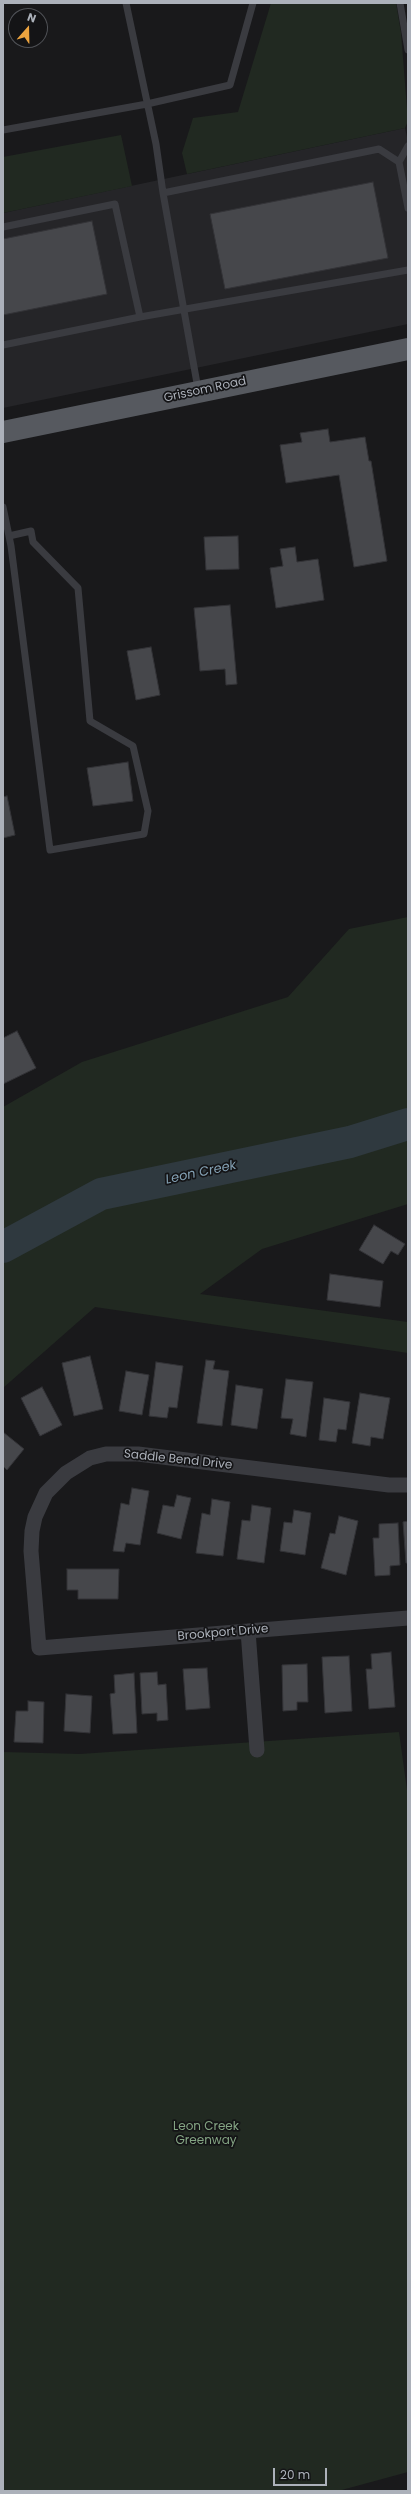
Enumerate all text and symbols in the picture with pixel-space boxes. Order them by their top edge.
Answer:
north arrow [8,8,48,48]
text: N [25,9,38,27]
street label: Grissom Road [163,374,247,406]
water label: Leon Creek [164,1158,238,1188]
street label: Saddle Bend Drive [123,1447,233,1473]
street label: Brookport Drive [177,1622,269,1644]
park label: Leon Creek Greenway [173,2120,239,2148]
scale bar [275,2460,329,2486]
text: 20 m [280,2466,310,2483]

